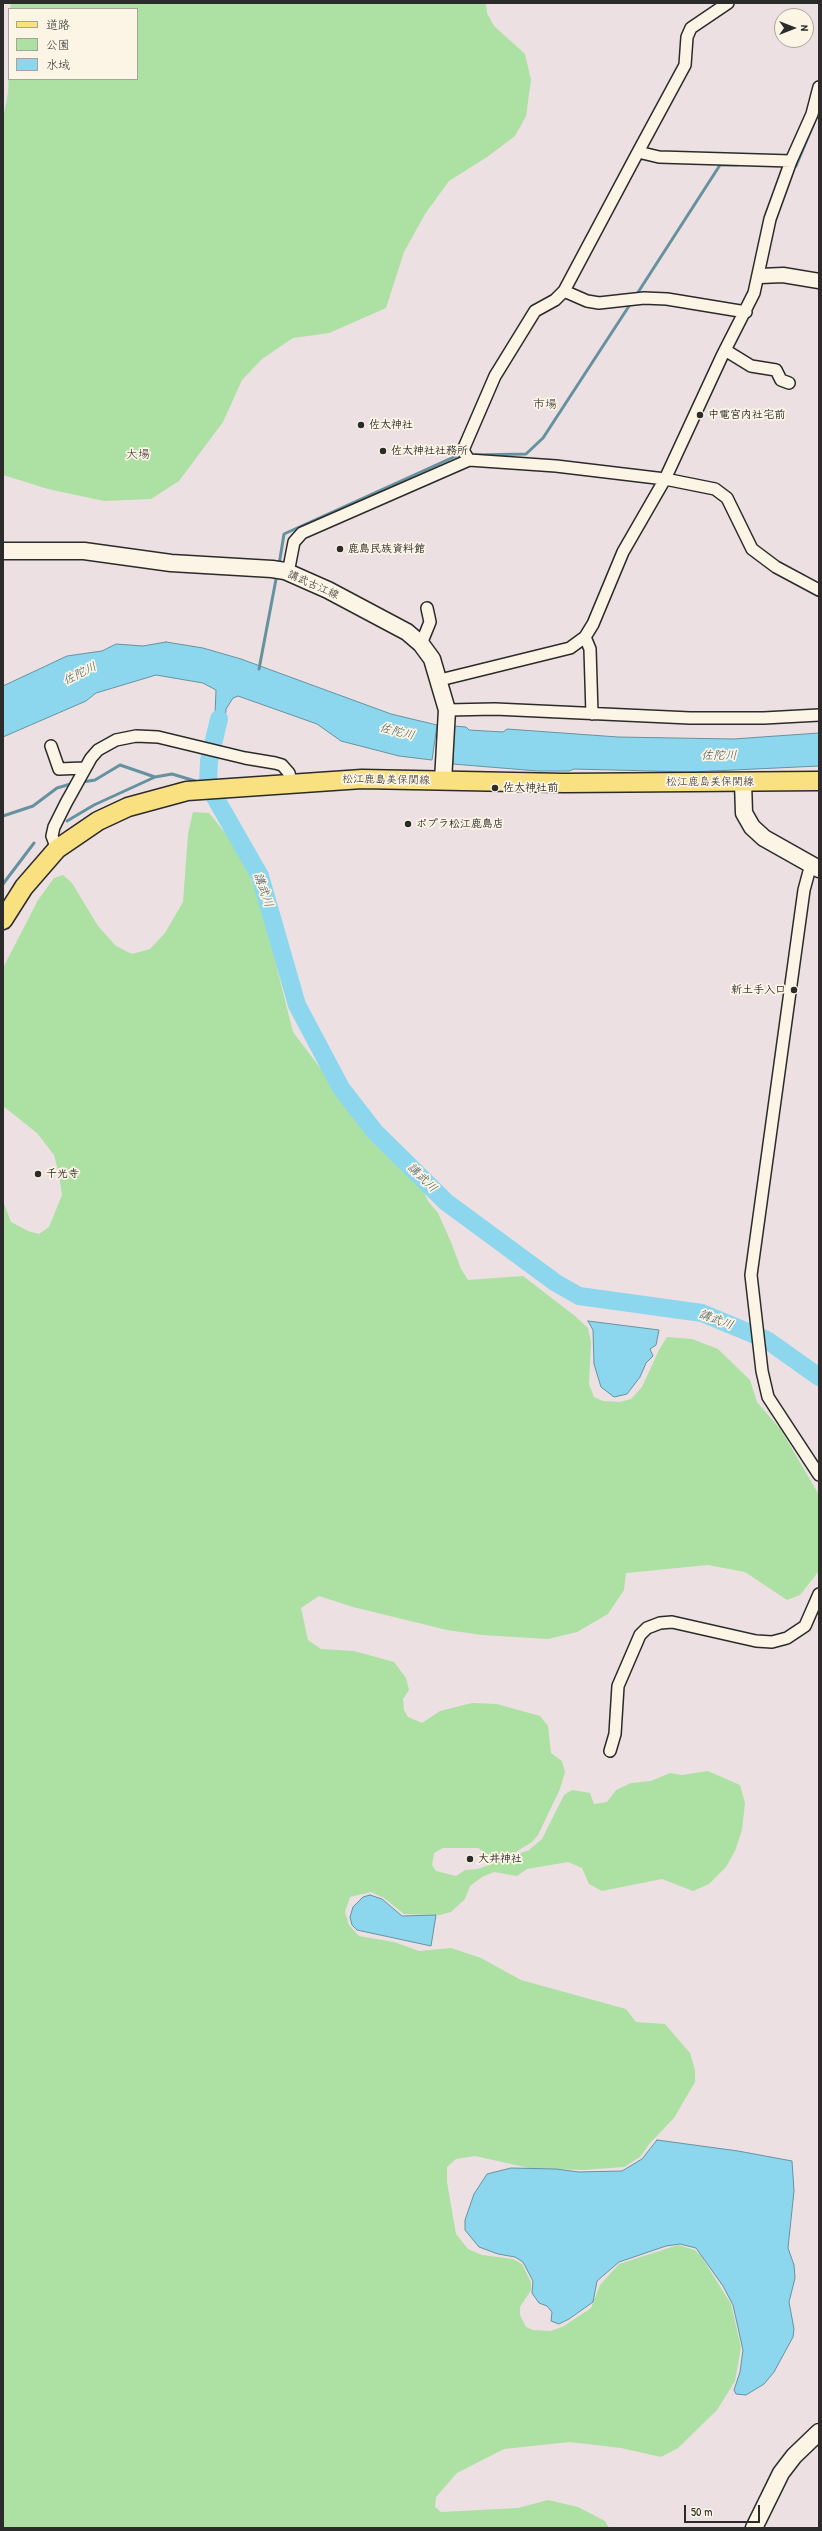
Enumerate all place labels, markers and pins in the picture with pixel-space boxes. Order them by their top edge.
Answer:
place label: 中電宮内社宅前 [708,408,785,422]
marker: 中電宮内社宅前 [695,410,705,420]
place label: 佐太神社 [369,418,413,432]
marker: 佐太神社 [356,420,366,430]
place label: 佐太神社社務所 [391,444,468,458]
marker: 佐太神社社務所 [378,446,388,456]
place label: 鹿島民族資料館 [348,542,425,556]
marker: 鹿島民族資料館 [335,544,345,554]
place label: 佐太神社前 [503,781,558,795]
marker: 佐太神社前 [490,783,500,793]
place label: ポプラ松江鹿島店 [416,817,504,831]
marker: ポプラ松江鹿島店 [403,819,413,829]
place label: 新土手入口 [731,983,786,997]
marker: 新土手入口 [789,985,799,995]
place label: 千光寺 [46,1167,79,1181]
marker: 千光寺 [33,1169,43,1179]
place label: 大井神社 [478,1852,522,1866]
marker: 大井神社 [465,1854,475,1864]

